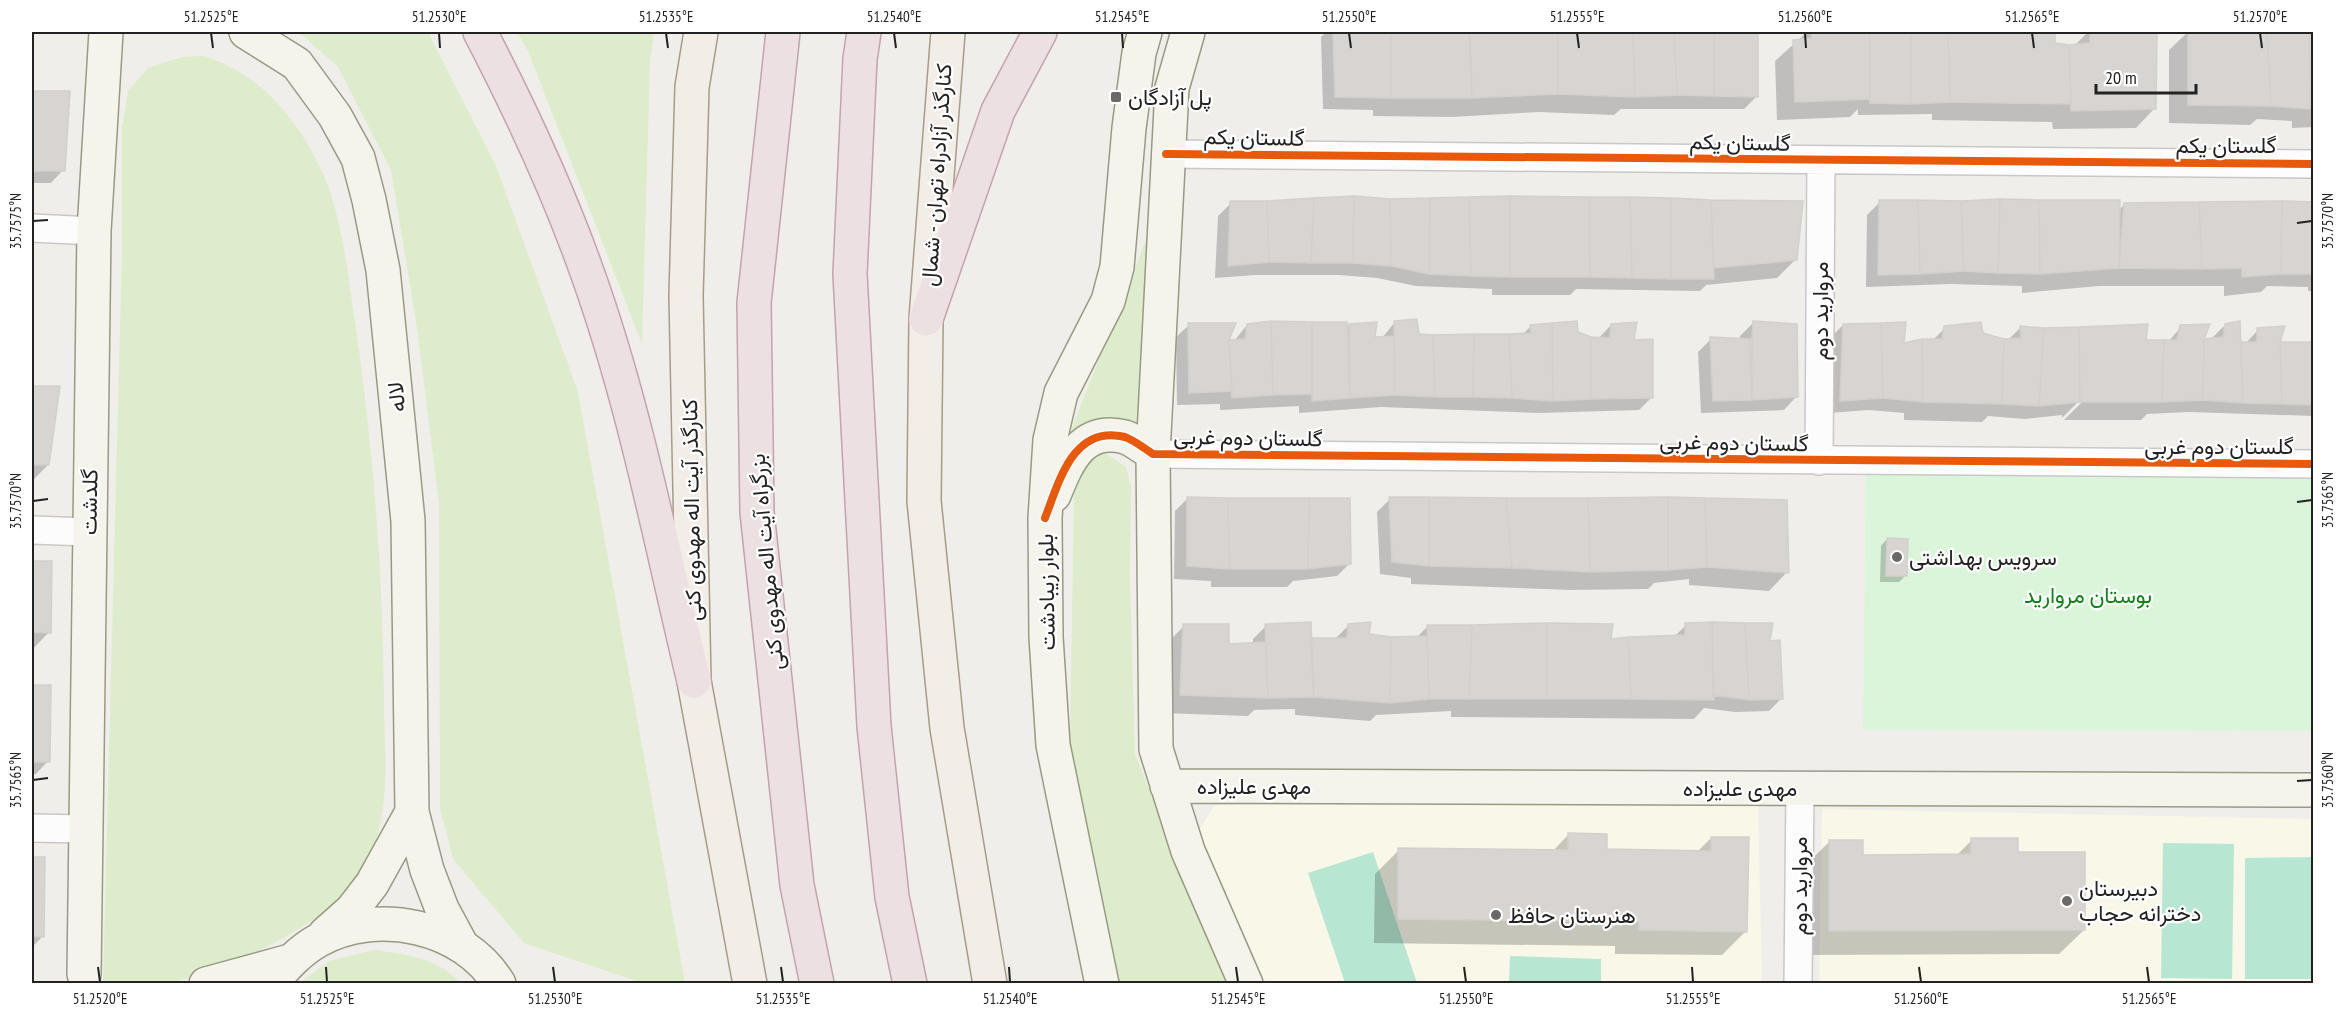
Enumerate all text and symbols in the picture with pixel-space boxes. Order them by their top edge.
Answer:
text: 51.2525°E [184,7,238,26]
text: 51.2530°E [412,7,466,26]
text: 51.2535°E [639,7,693,26]
text: 51.2540°E [867,7,921,26]
text: 51.2545°E [1095,7,1149,26]
text: 51.2550°E [1322,7,1376,26]
text: 51.2555°E [1550,7,1604,26]
text: 51.2560°E [1778,7,1832,26]
text: 51.2565°E [2005,7,2059,26]
text: 51.2570°E [2233,7,2287,26]
scale bar [2096,57,2196,95]
street label: کنارگذر آزادراه تهران - شمال [914,62,958,287]
text: 20 m [2105,66,2137,89]
place label: پل آزادگان [1128,83,1212,112]
marker: پل آزادگان [1109,90,1123,104]
street label: گلستان یکم [1203,122,1305,153]
street label: گلستان یکم [1689,127,1791,158]
street label: گلستان یکم [2175,131,2277,160]
text: 35.7575°N [6,193,25,249]
text: 35.7570°N [2318,193,2337,249]
street label: مروارید دوم [1806,262,1835,360]
street label: لاله [380,380,412,414]
street label: کنارگذر آیت اله مهدوی کنی [675,398,707,621]
street label: گلستان دوم غربی [1173,422,1323,453]
street label: گلستان دوم غربی [1659,427,1809,458]
street label: گلستان دوم غربی [2144,432,2294,461]
street label: بزرگراه آیت اله مهدوی کنی [743,453,789,671]
street label: گلدشت [74,468,104,535]
text: 35.7565°N [2318,472,2337,528]
text: 35.7570°N [6,473,25,529]
street label: بلوار زیبادشت [1031,533,1061,651]
place label: سرویس بهداشتی [1909,543,2057,571]
marker: سرویس بهداشتی [1890,550,1904,564]
park label: بوستان مروارید [2024,581,2152,609]
text: 35.7565°N [6,752,25,808]
text: 35.7560°N [2318,752,2337,808]
street label: مهدی علیزاده [1197,772,1311,800]
street label: مهدی علیزاده [1683,774,1797,802]
street label: مروارید دوم [1785,837,1814,935]
place label: دبیرستان دخترانه حجاب [2079,874,2201,927]
marker: دبیرستان دخترانه حجاب [2060,894,2074,908]
place label: هنرستان حافظ [1508,901,1636,929]
marker: هنرستان حافظ [1489,908,1503,922]
text: 51.2520°E [73,989,127,1008]
text: 51.2525°E [300,989,354,1008]
text: 51.2530°E [528,989,582,1008]
text: 51.2535°E [756,989,810,1008]
text: 51.2540°E [983,989,1037,1008]
text: 51.2545°E [1211,989,1265,1008]
text: 51.2550°E [1439,989,1493,1008]
text: 51.2555°E [1666,989,1720,1008]
text: 51.2560°E [1894,989,1948,1008]
text: 51.2565°E [2122,989,2176,1008]

